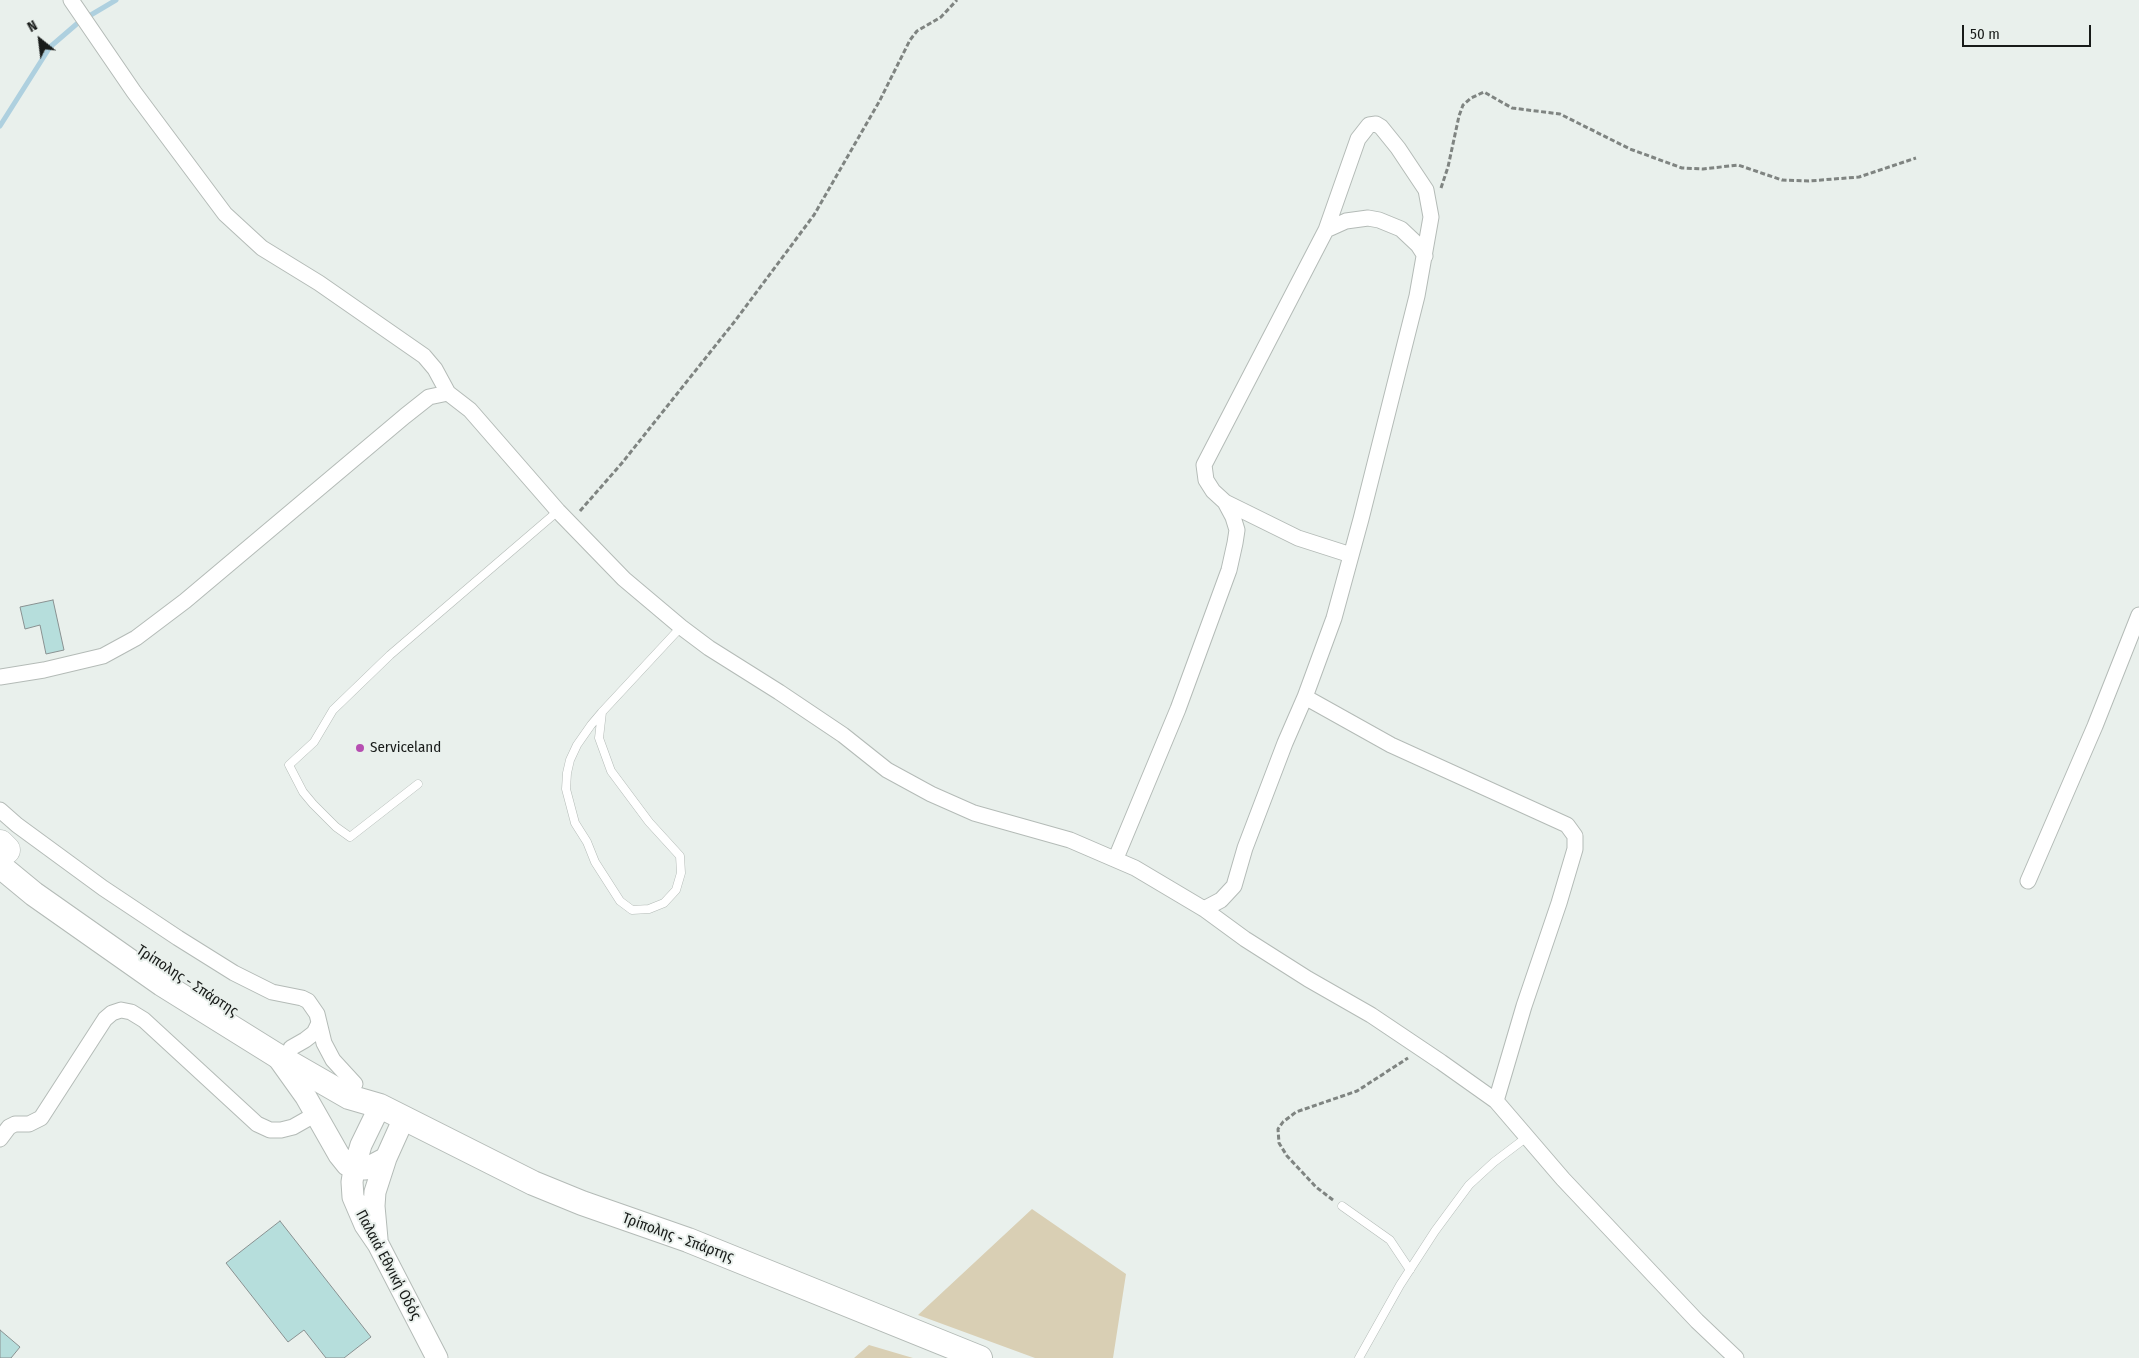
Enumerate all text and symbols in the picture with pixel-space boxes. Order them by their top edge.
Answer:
north arrow [15,15,65,65]
scale bar [1964,15,2093,47]
text: N [25,17,40,36]
text: 50 m [1970,25,2000,43]
place label: Serviceland [370,739,441,757]
marker: Serviceland [354,742,366,754]
street label: Τρίπολης - Σπάρτης [133,941,241,1021]
street label: Παλαιά Εθνική Οδός [351,1207,425,1323]
street label: Τρίπολης - Σπάρτης [620,1209,736,1267]

